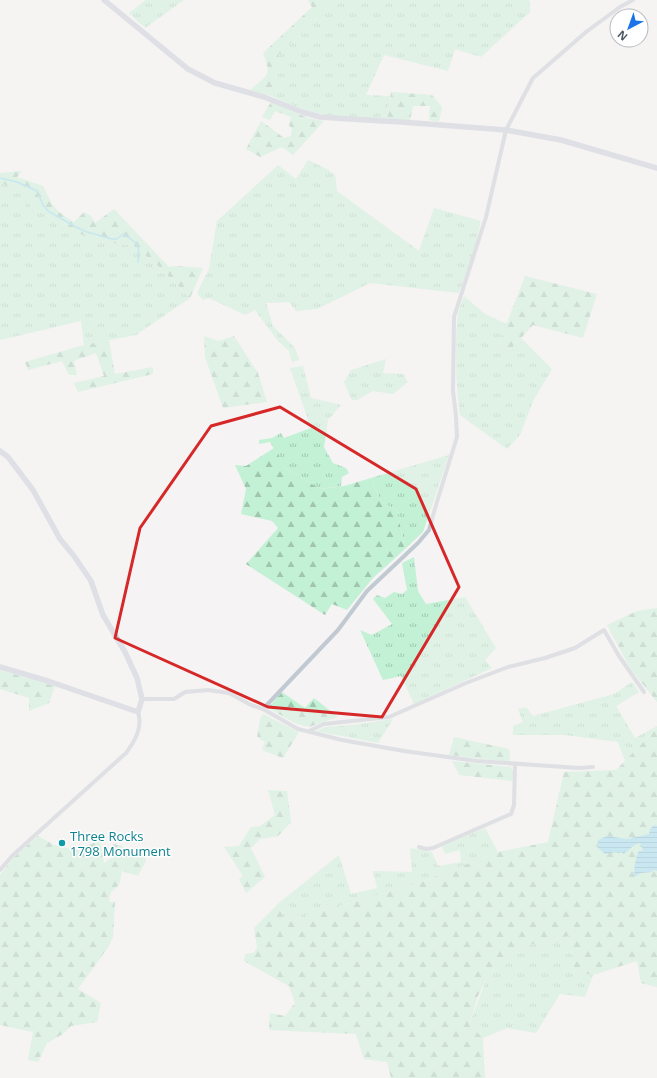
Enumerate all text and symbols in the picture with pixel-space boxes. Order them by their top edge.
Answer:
north arrow [609,8,649,48]
text: N [614,27,630,45]
place label: Three Rocks 1798 Monument [70,827,171,860]
marker: Three Rocks 1798 Monument [57,838,67,848]

